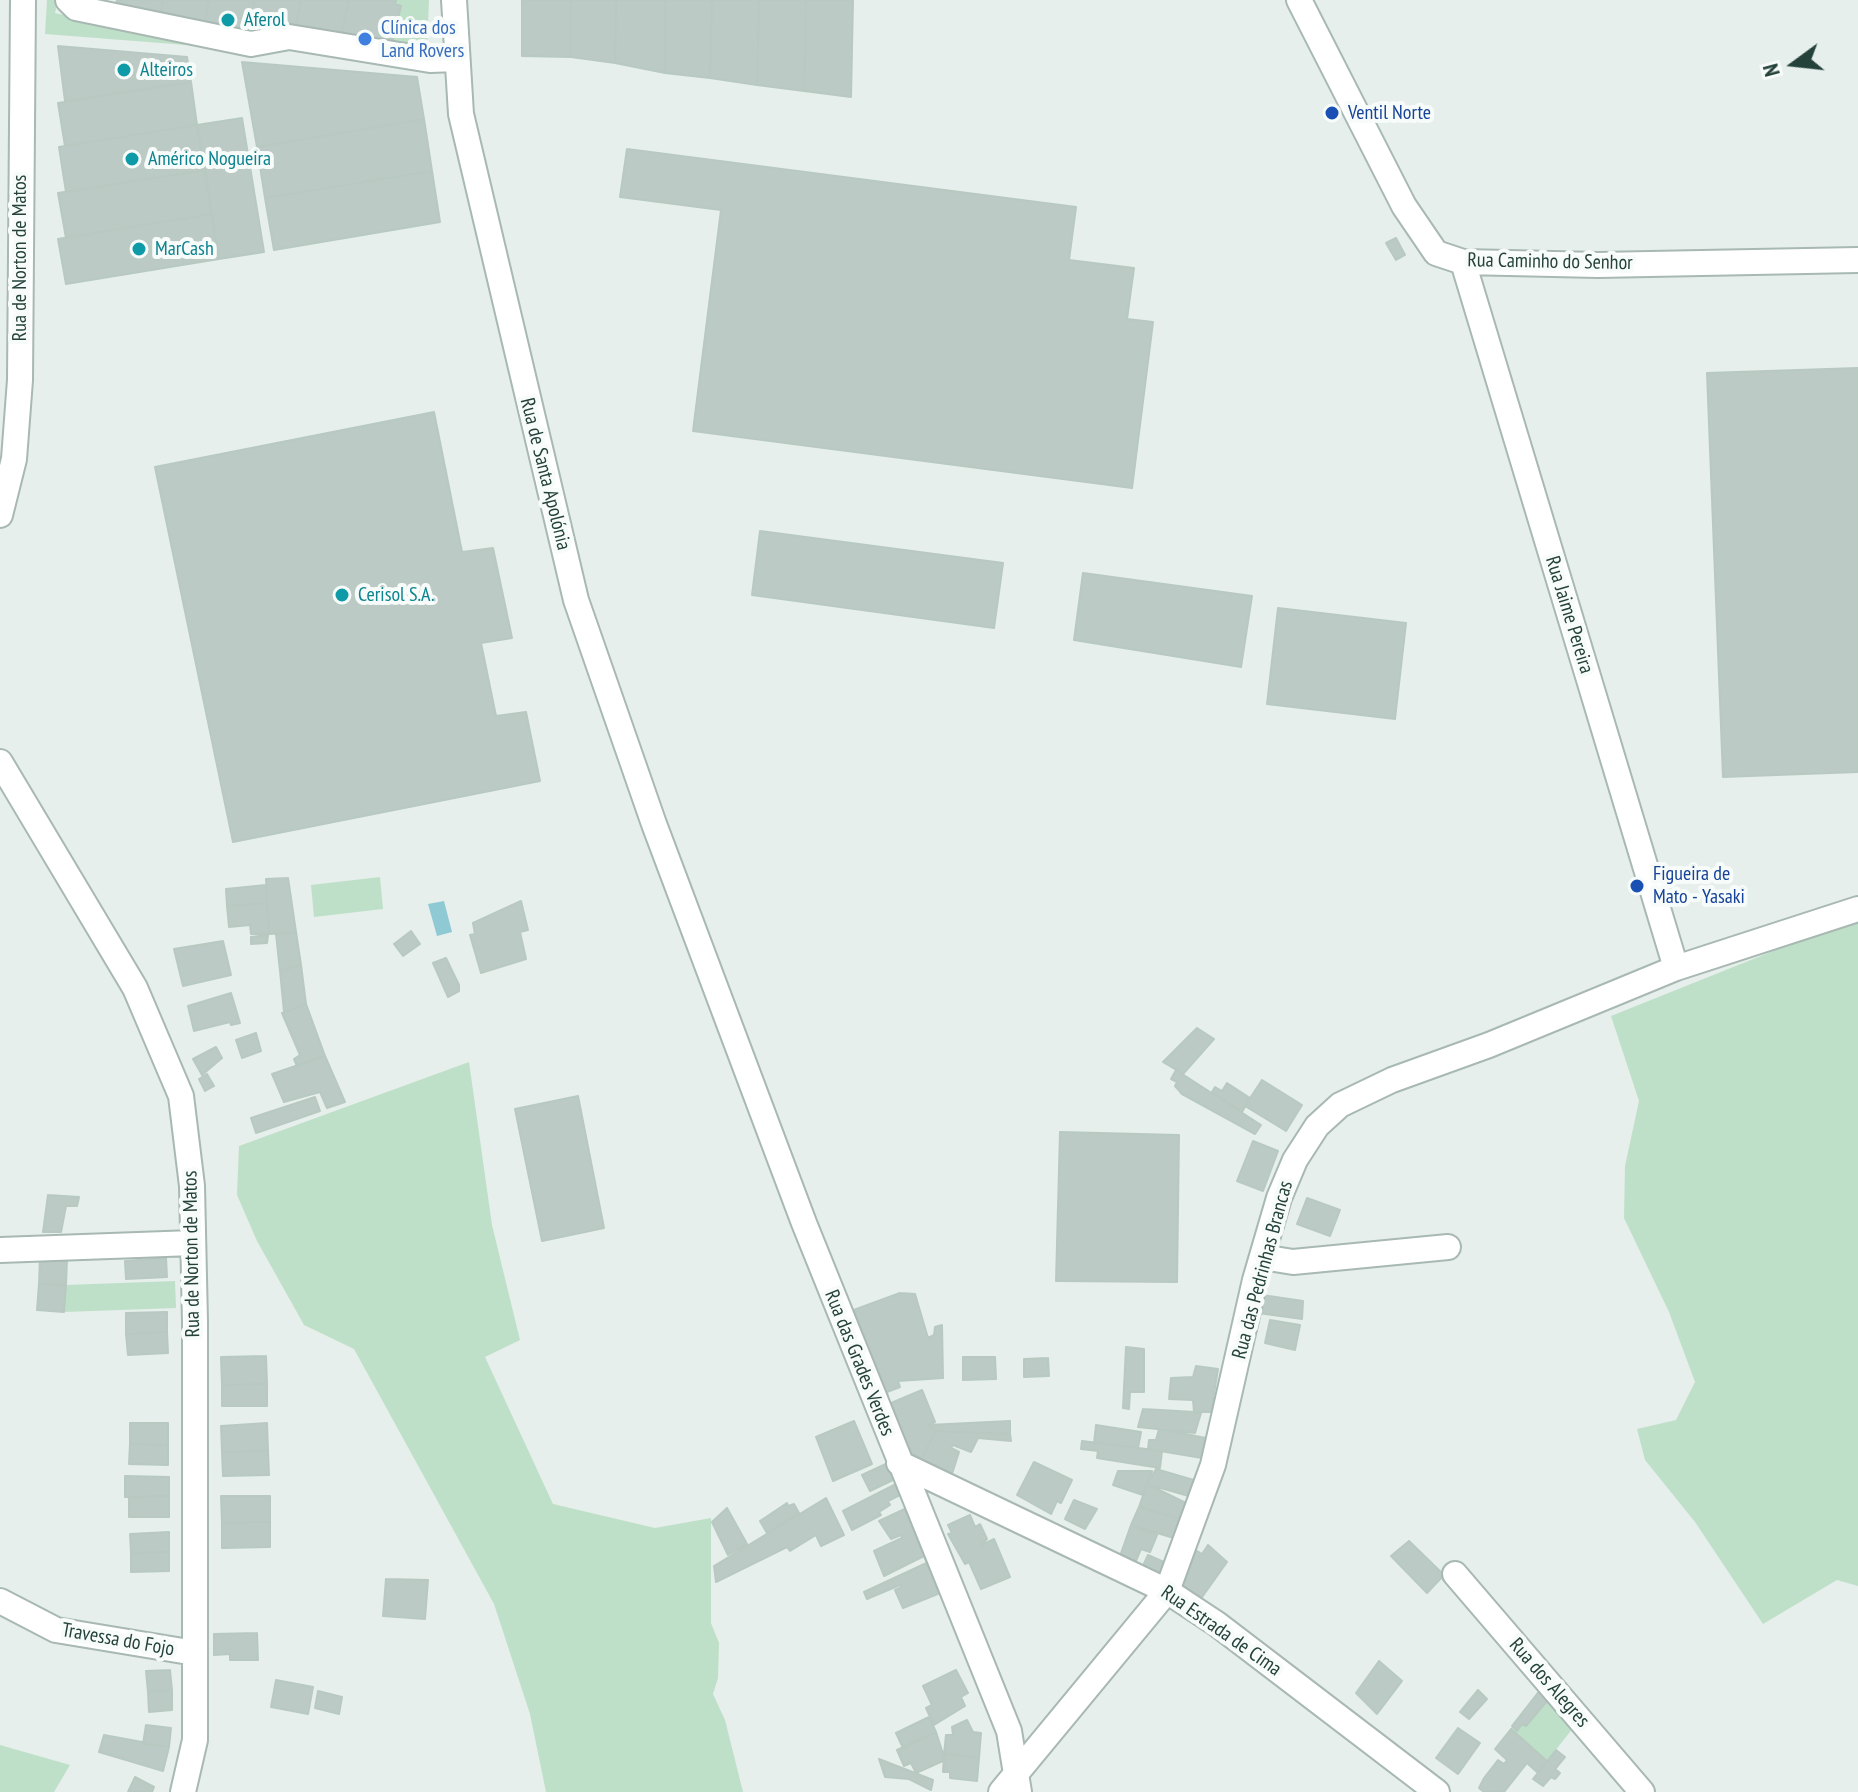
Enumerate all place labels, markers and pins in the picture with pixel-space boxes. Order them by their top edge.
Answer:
place label: Aferol [244,8,285,32]
marker: Aferol [219,11,237,29]
place label: Clínica dos Land Rovers [381,16,464,63]
marker: Clínica dos Land Rovers [356,30,374,48]
place label: Alteiros [140,58,193,82]
marker: Alteiros [115,61,133,79]
place label: Ventil Norte [1348,101,1431,125]
marker: Ventil Norte [1323,104,1341,122]
place label: Américo Nogueira [148,147,271,171]
marker: Américo Nogueira [123,150,141,168]
place label: MarCash [155,237,214,261]
marker: MarCash [130,240,148,258]
place label: Cerisol S.A. [358,583,435,607]
marker: Cerisol S.A. [333,586,351,604]
place label: Figueira de Mato - Yasaki [1653,862,1745,909]
marker: Figueira de Mato - Yasaki [1628,877,1646,895]

